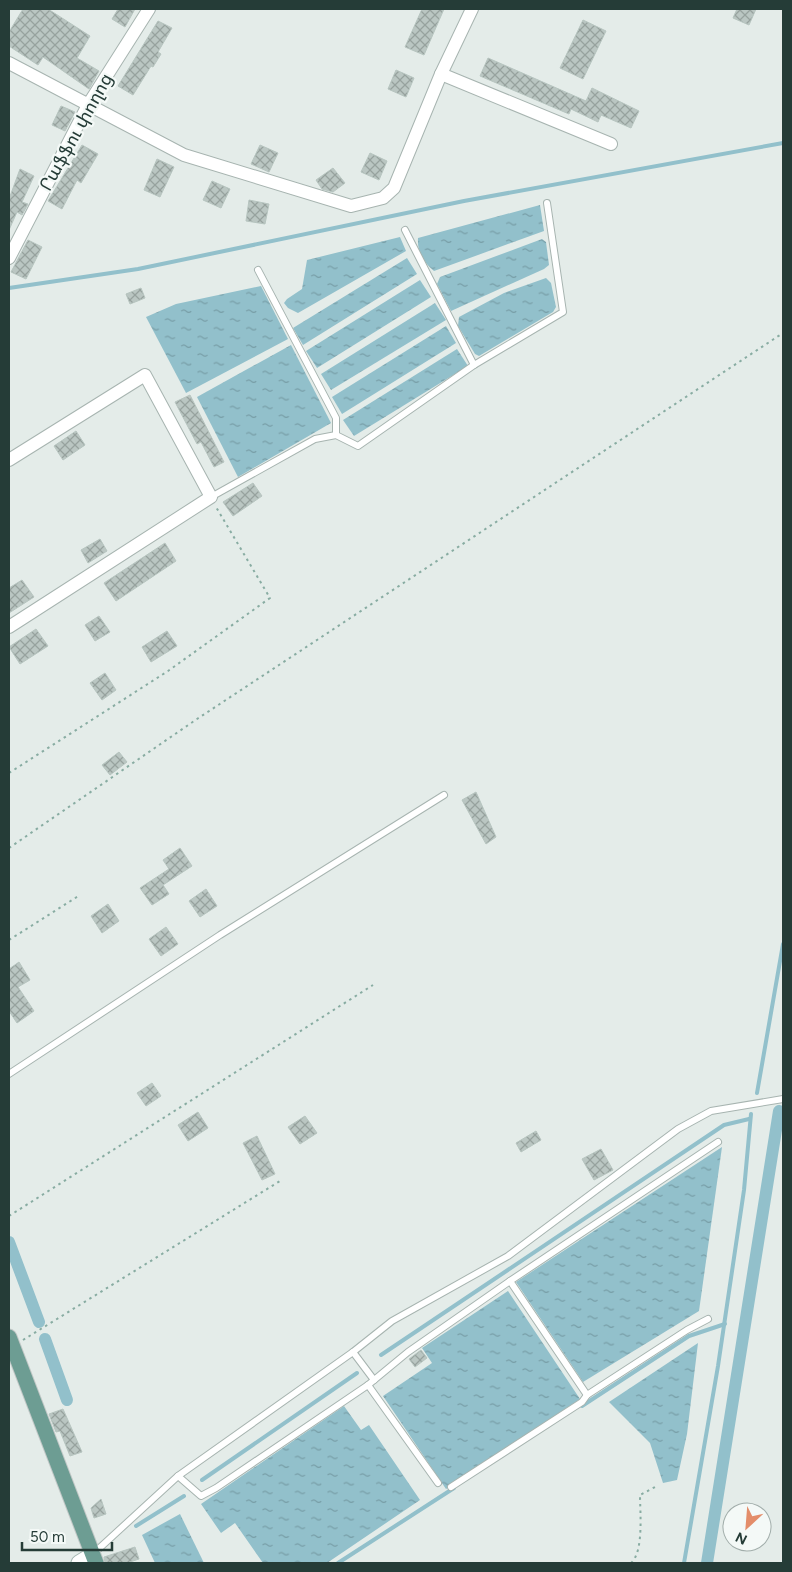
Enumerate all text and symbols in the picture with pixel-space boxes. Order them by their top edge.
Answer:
street label: Րաֆֆու փողոց [35,69,117,195]
north arrow [722,1502,772,1552]
scale bar [22,1520,112,1552]
text: 50 m [30,1528,65,1546]
text: N [733,1528,750,1548]

